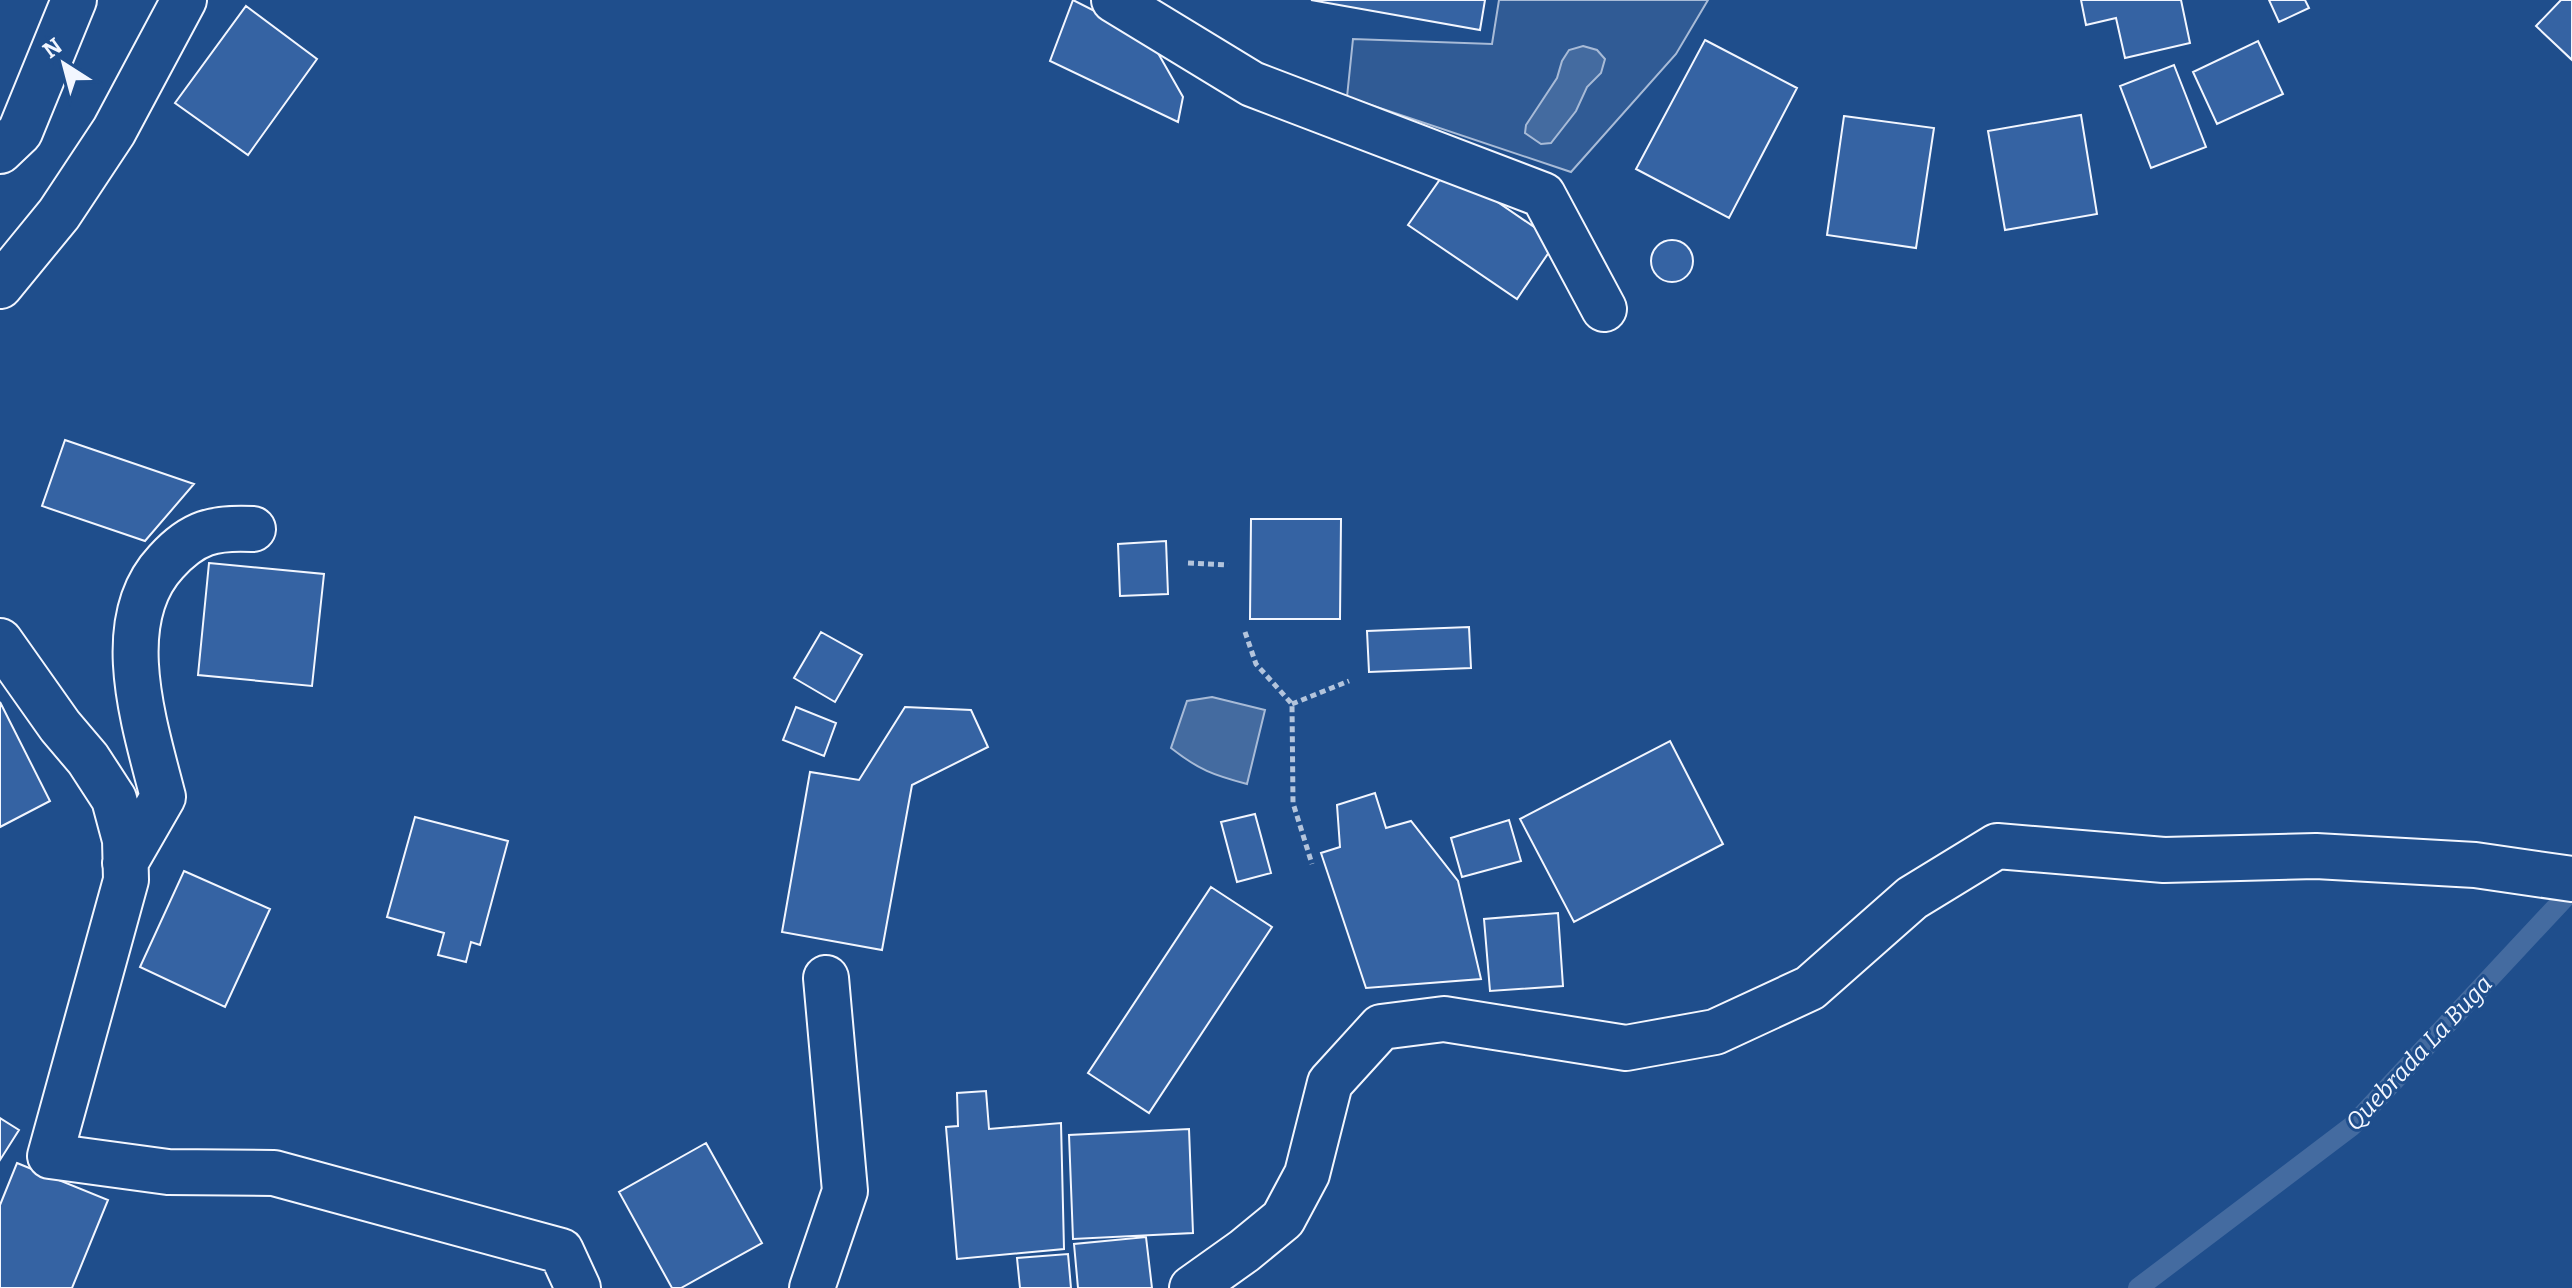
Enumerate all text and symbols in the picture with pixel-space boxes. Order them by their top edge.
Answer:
north arrow [24,24,104,104]
text: N [38,32,67,64]
water label: Quebrada La Buga [2340,970,2498,1136]

